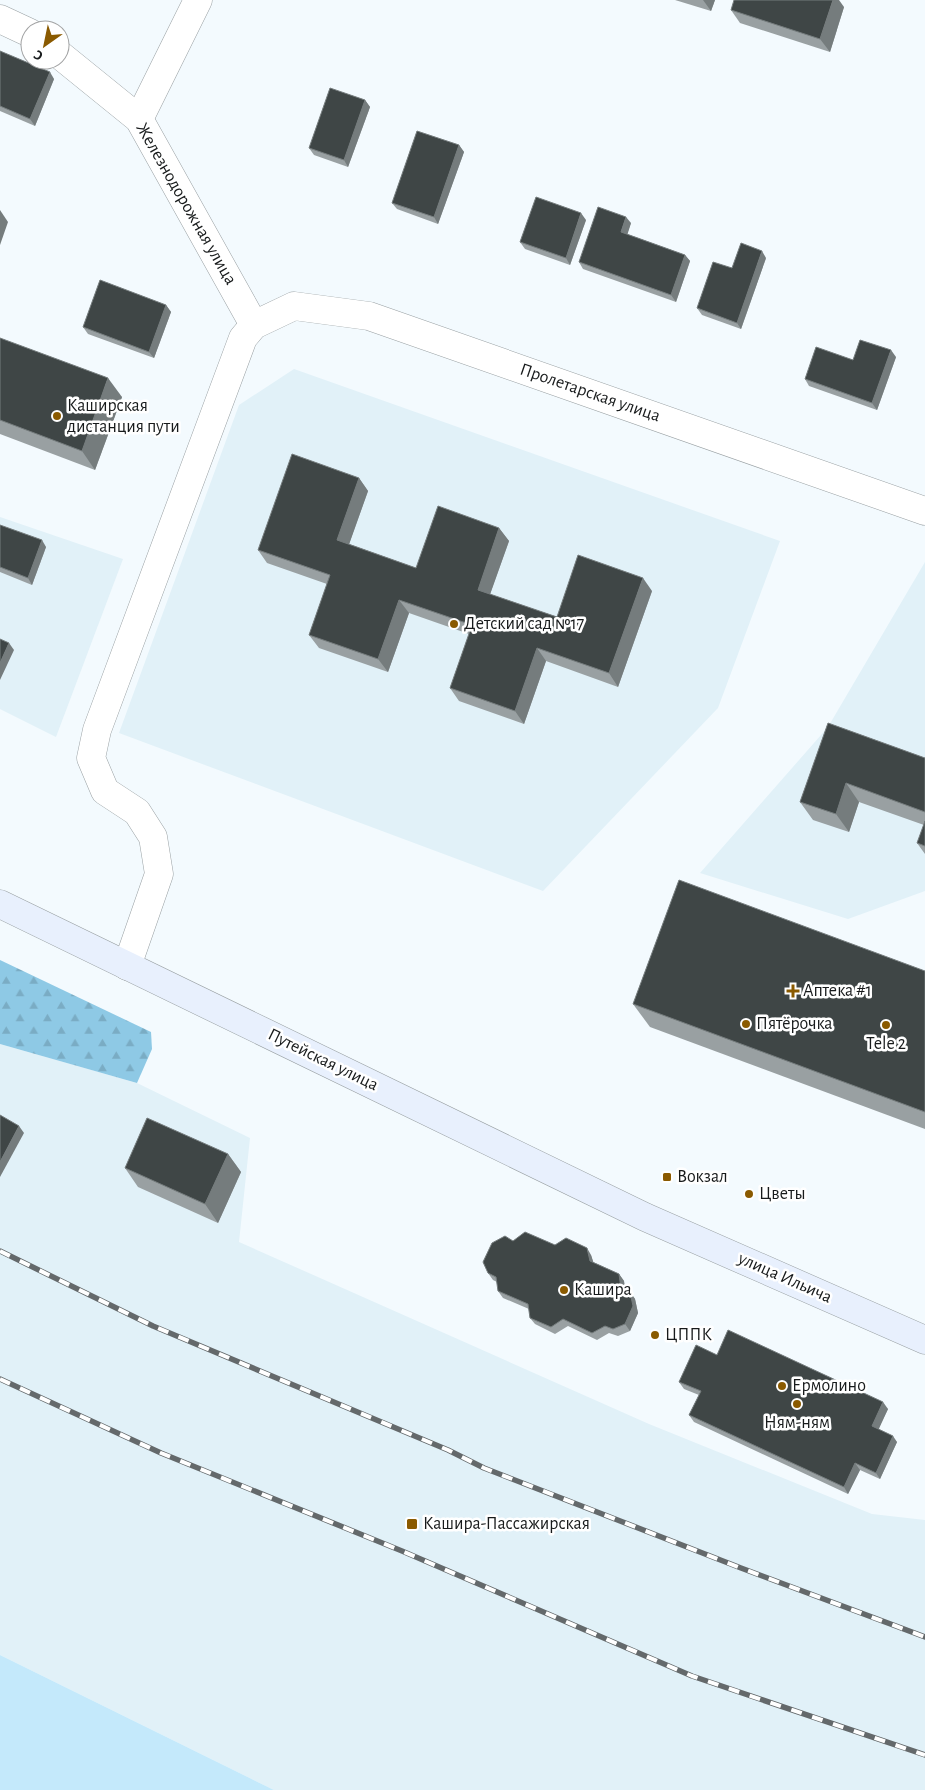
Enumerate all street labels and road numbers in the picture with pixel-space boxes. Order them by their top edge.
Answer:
street label: Железнодорожная улица [132,120,240,288]
street label: Пролетарская улица [517,360,663,426]
street label: Путейская улица [265,1026,381,1094]
street label: улица Ильича [735,1249,835,1307]

